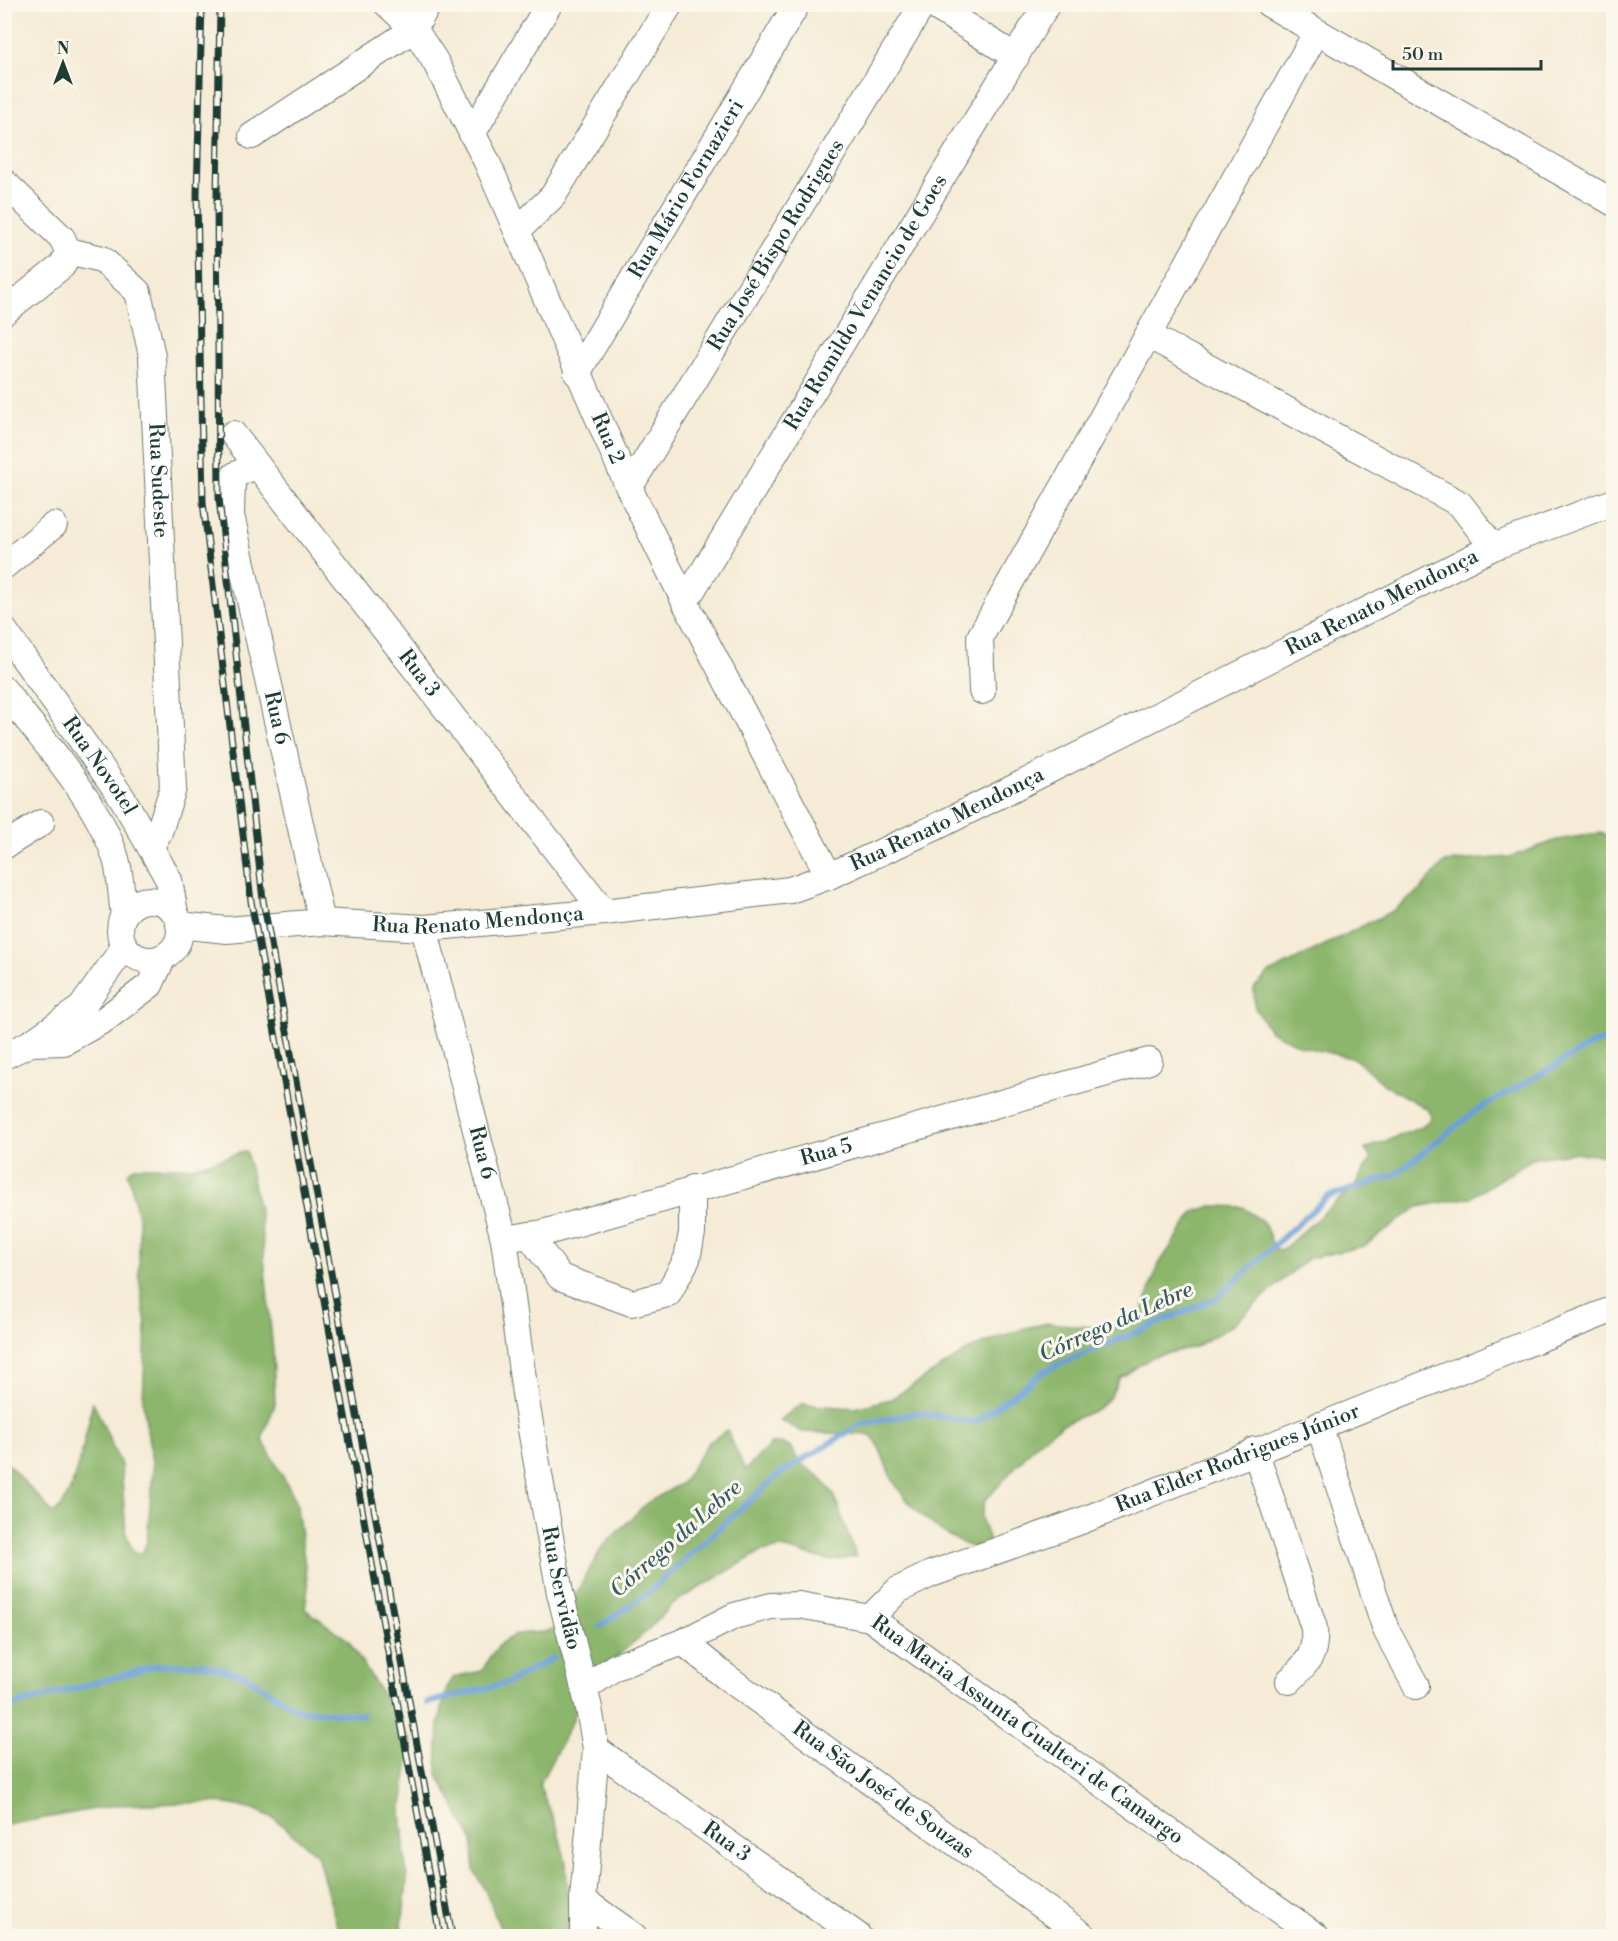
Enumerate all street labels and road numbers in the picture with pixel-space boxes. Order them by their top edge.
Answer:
street label: Rua Mário Fornazieri [623,95,750,283]
street label: Rua José Bispo Rodrigues [702,135,851,356]
street label: Rua Romildo Venancio de Goes [779,170,954,435]
street label: Rua 2 [585,409,630,468]
street label: Rua Sudeste [142,422,174,539]
street label: Rua Renato Mendonça [1281,543,1483,662]
street label: Rua 3 [392,644,445,702]
street label: Rua 6 [258,689,295,748]
street label: Rua Novotel [56,712,142,820]
street label: Rua Renato Mendonça [846,762,1049,878]
street label: Rua Renato Mendonça [371,901,585,941]
street label: Rua 6 [462,1123,501,1182]
street label: Rua 5 [797,1133,855,1172]
street label: Rua Elder Rodrigues Júnior [1112,1398,1364,1519]
street label: Rua Servidão [535,1524,587,1653]
street label: Rua Maria Assunta Gualteri de Camargo [866,1610,1189,1850]
street label: Rua São José de Souzas [787,1716,979,1865]
street label: Rua 3 [697,1816,755,1868]

